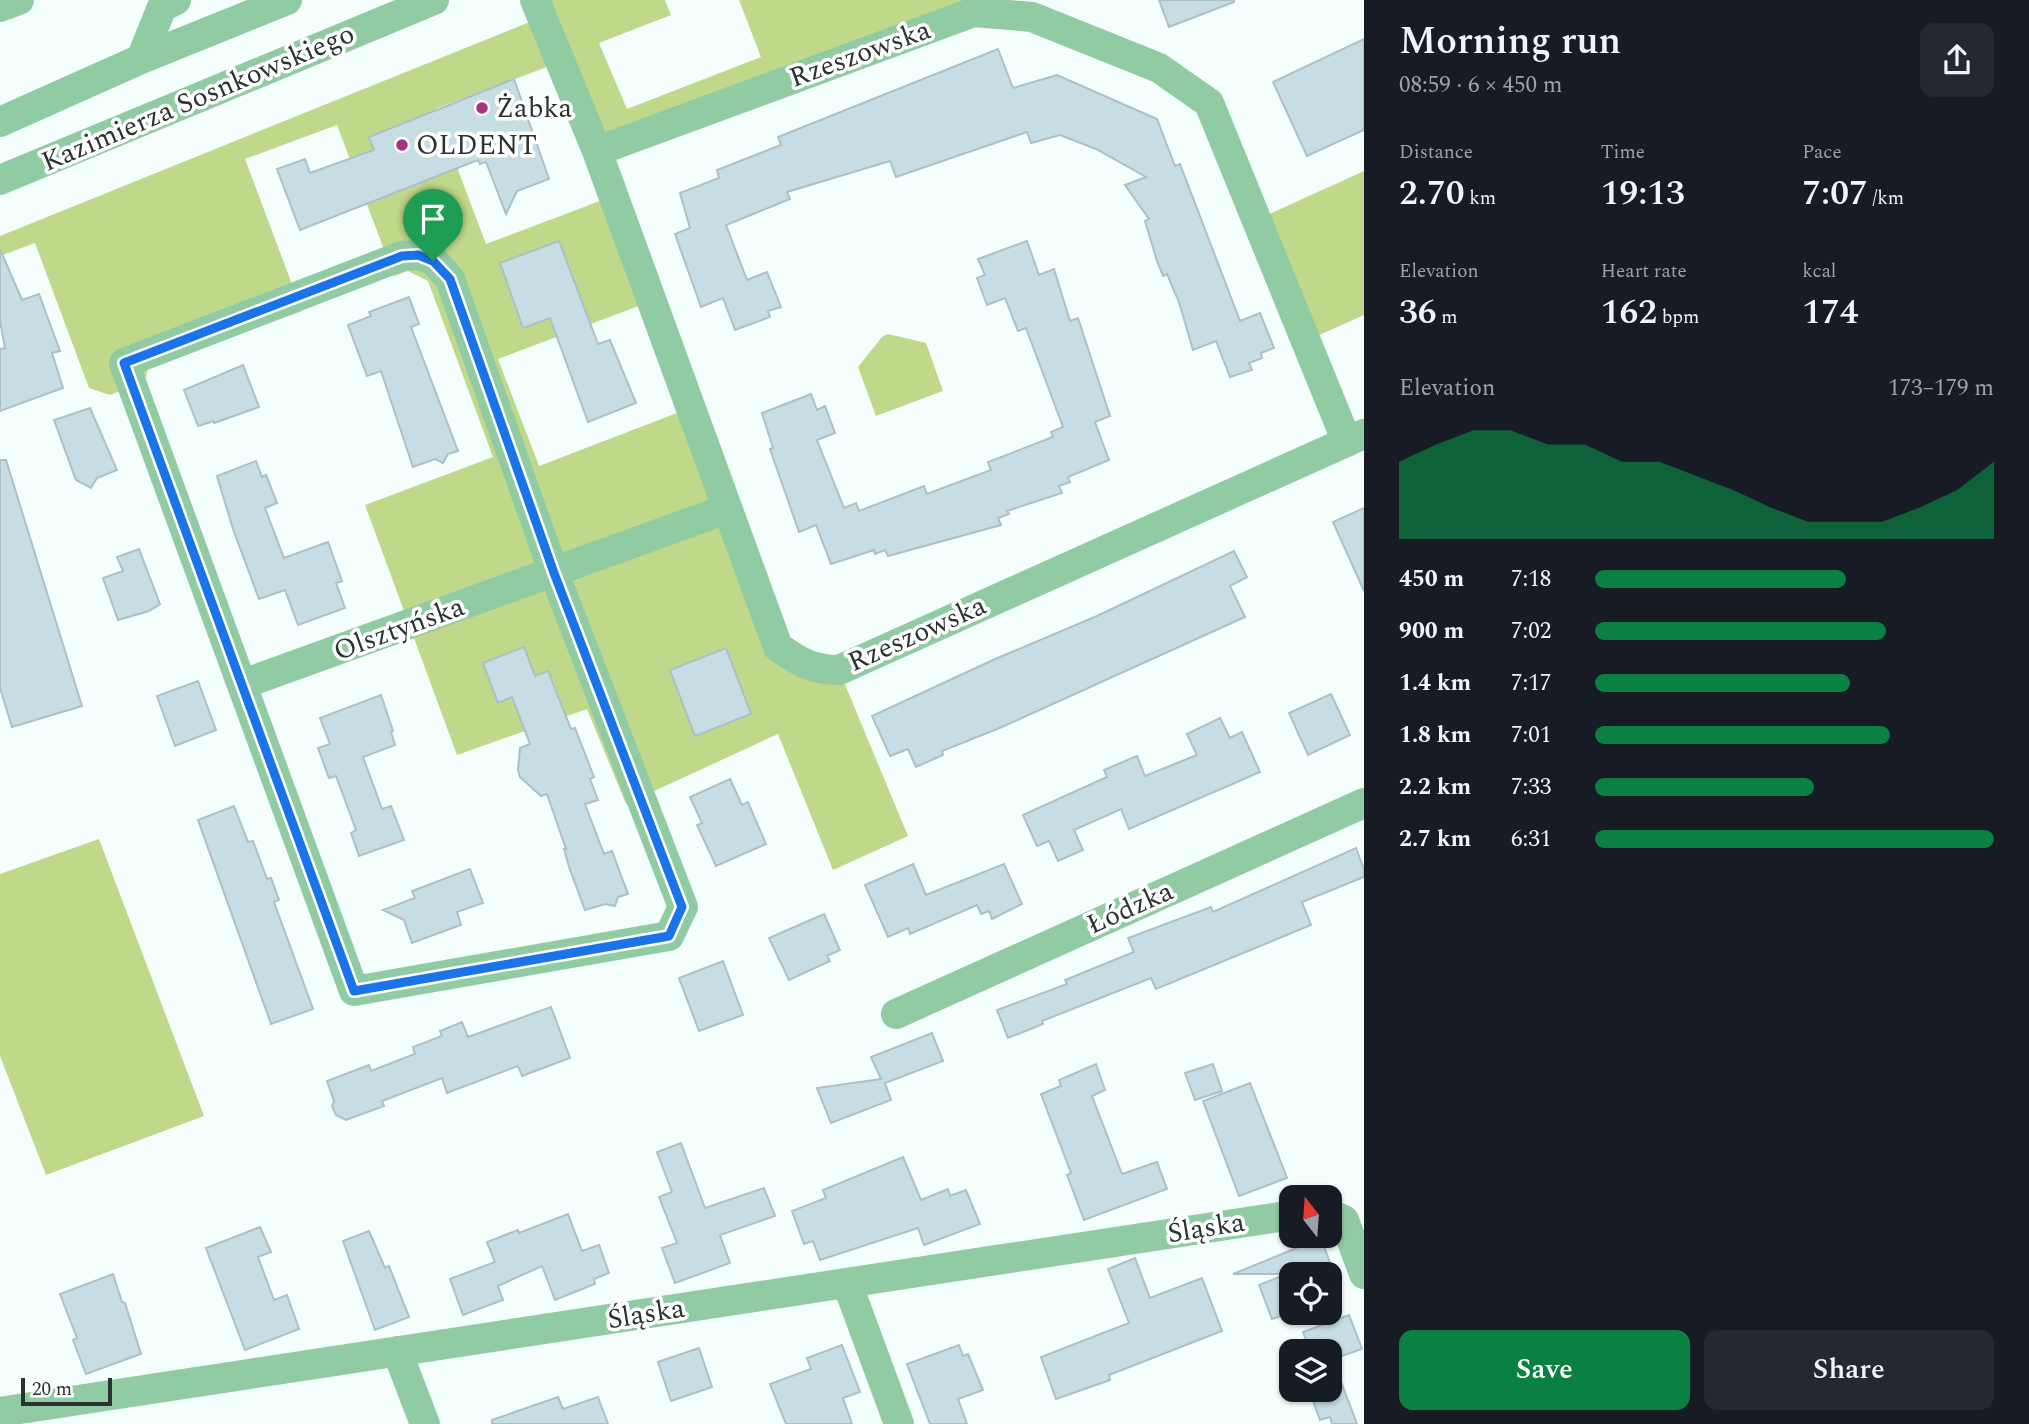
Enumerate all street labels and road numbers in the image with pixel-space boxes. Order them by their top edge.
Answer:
street label: Rzeszowska [783,8,937,99]
street label: Kazimierza Sosnkowskiego [35,12,361,184]
street label: Rzeszowska [841,584,994,684]
street label: Olsztyńska [327,585,471,673]
street label: Łódzka [1080,870,1180,946]
street label: Śląska [1164,1201,1248,1255]
street label: Śląska [604,1287,688,1341]

